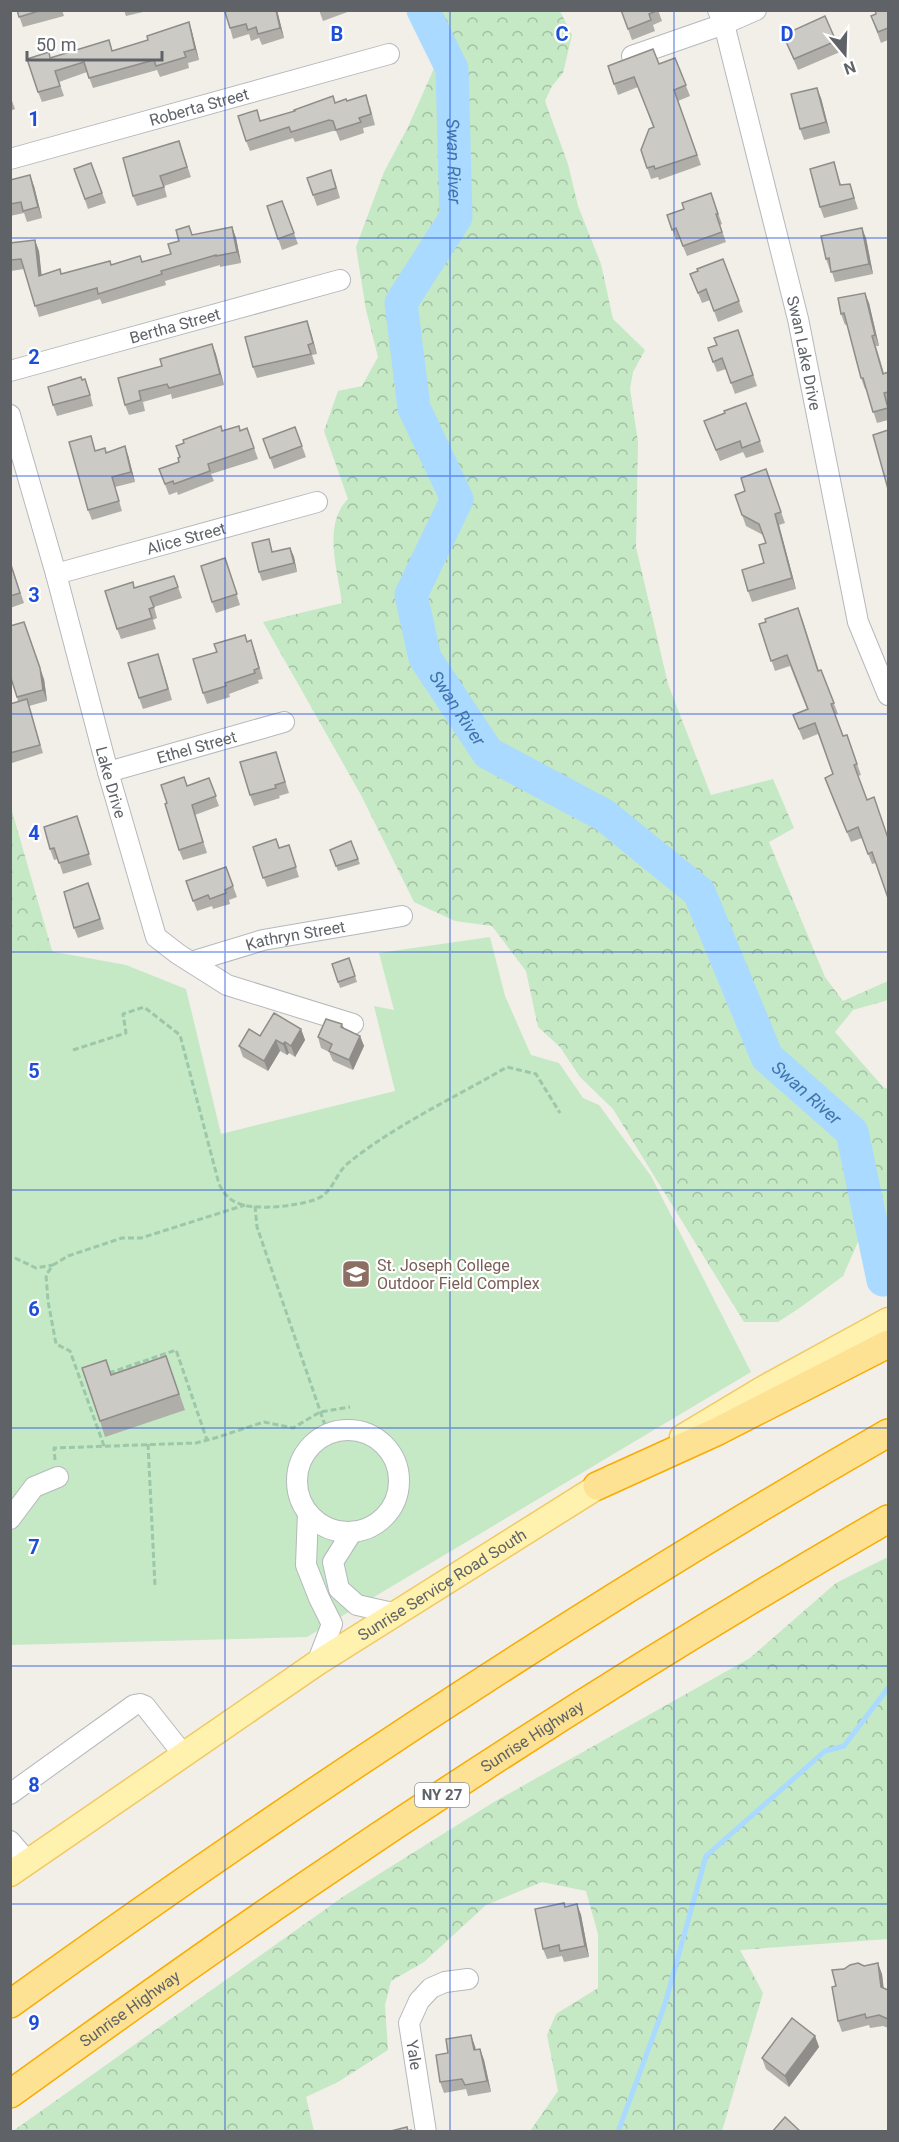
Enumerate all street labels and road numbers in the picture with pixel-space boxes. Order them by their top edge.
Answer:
street label: Roberta Street [147,84,251,129]
street label: Swan Lake Drive [783,294,825,412]
street label: Bertha Street [127,304,222,347]
street label: Alice Street [144,518,228,558]
street label: Ethel Street [155,727,238,767]
street label: Lake Drive [92,744,130,820]
street label: Kathryn Street [243,916,347,954]
street label: Sunrise Service Road South [354,1525,530,1645]
street label: Sunrise Highway [477,1696,587,1776]
road number: NY 27 [415,1783,469,1807]
street label: Sunrise Highway [76,1966,184,2051]
street label: Yale [402,2039,426,2071]

